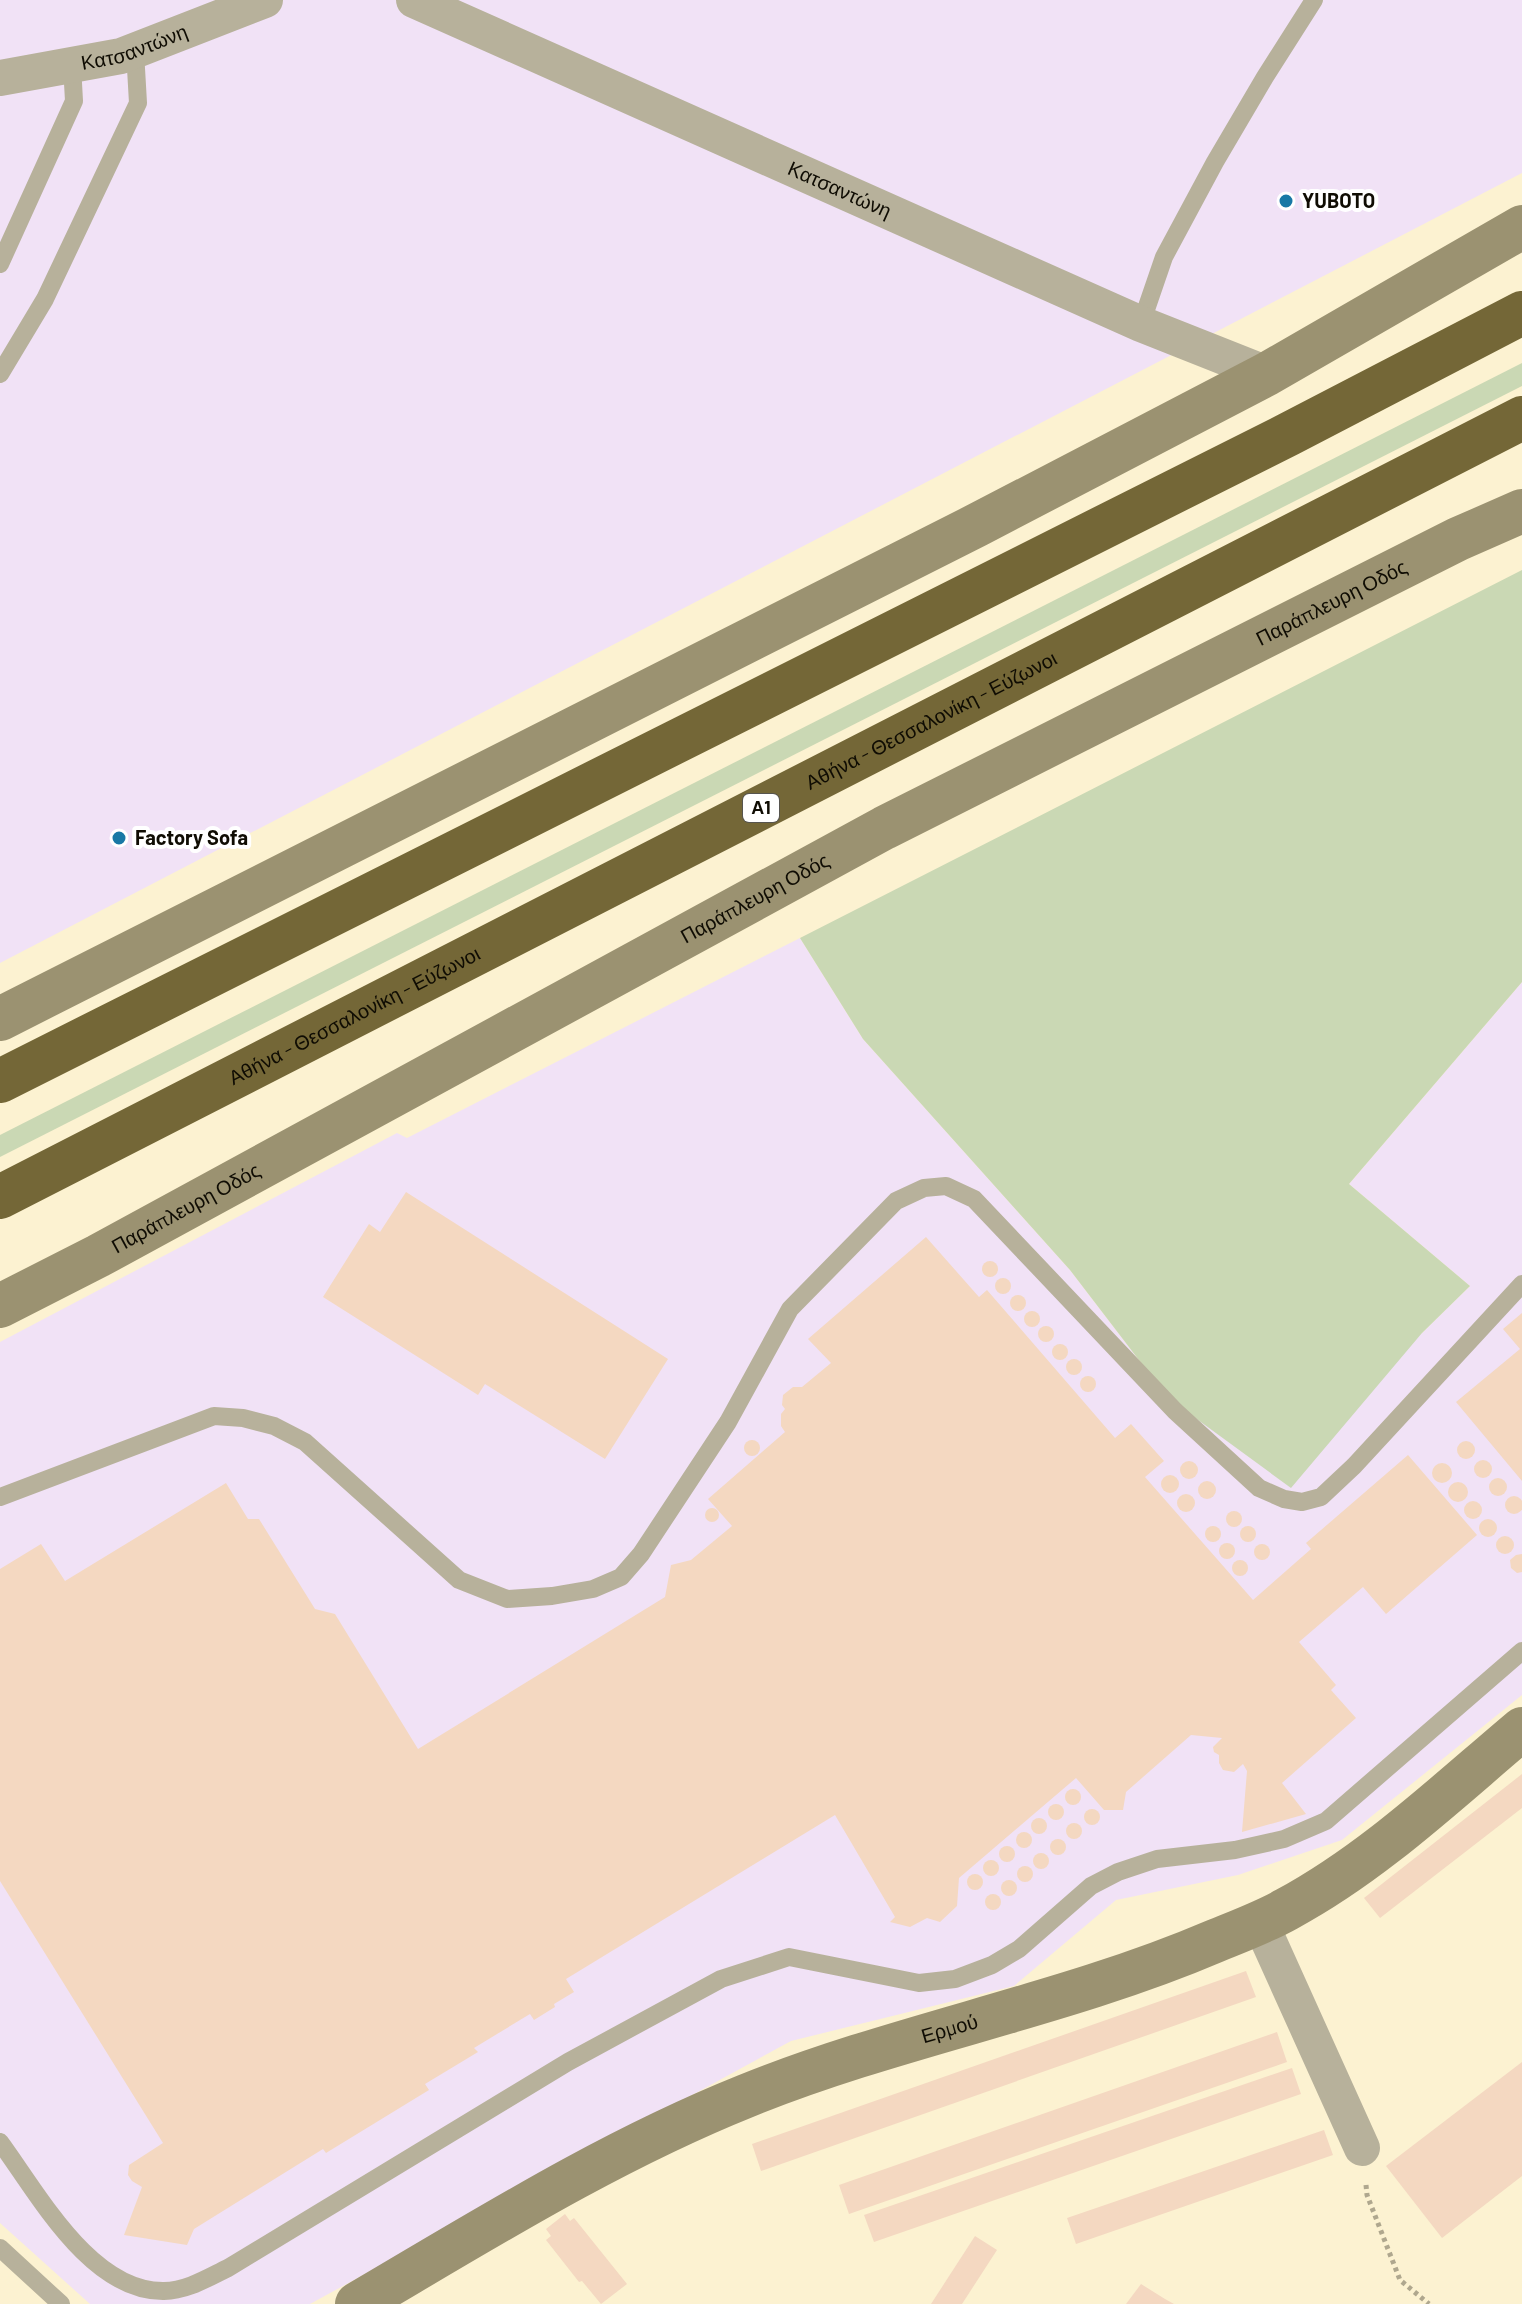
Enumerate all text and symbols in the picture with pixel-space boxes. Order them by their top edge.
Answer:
street label: Κατσαντώνη [79,18,191,74]
street label: Κατσαντώνη [785,155,895,222]
place label: YUBOTO [1302,188,1375,212]
marker: YUBOTO [1277,192,1295,210]
street label: Παράπλευρη Οδός [1252,554,1411,650]
street label: Αθήνα - Θεσσαλονίκη - Εύζωνοι [801,645,1060,794]
road number: Α1 [743,794,779,822]
place label: Factory Sofa [135,825,248,849]
marker: Factory Sofa [110,829,128,847]
street label: Παράπλευρη Οδός [676,847,833,948]
street label: Αθήνα - Θεσσαλονίκη - Εύζωνοι [224,941,484,1089]
street label: Παράπλευρη Οδός [107,1157,264,1257]
street label: Ερμού [918,2008,980,2047]

